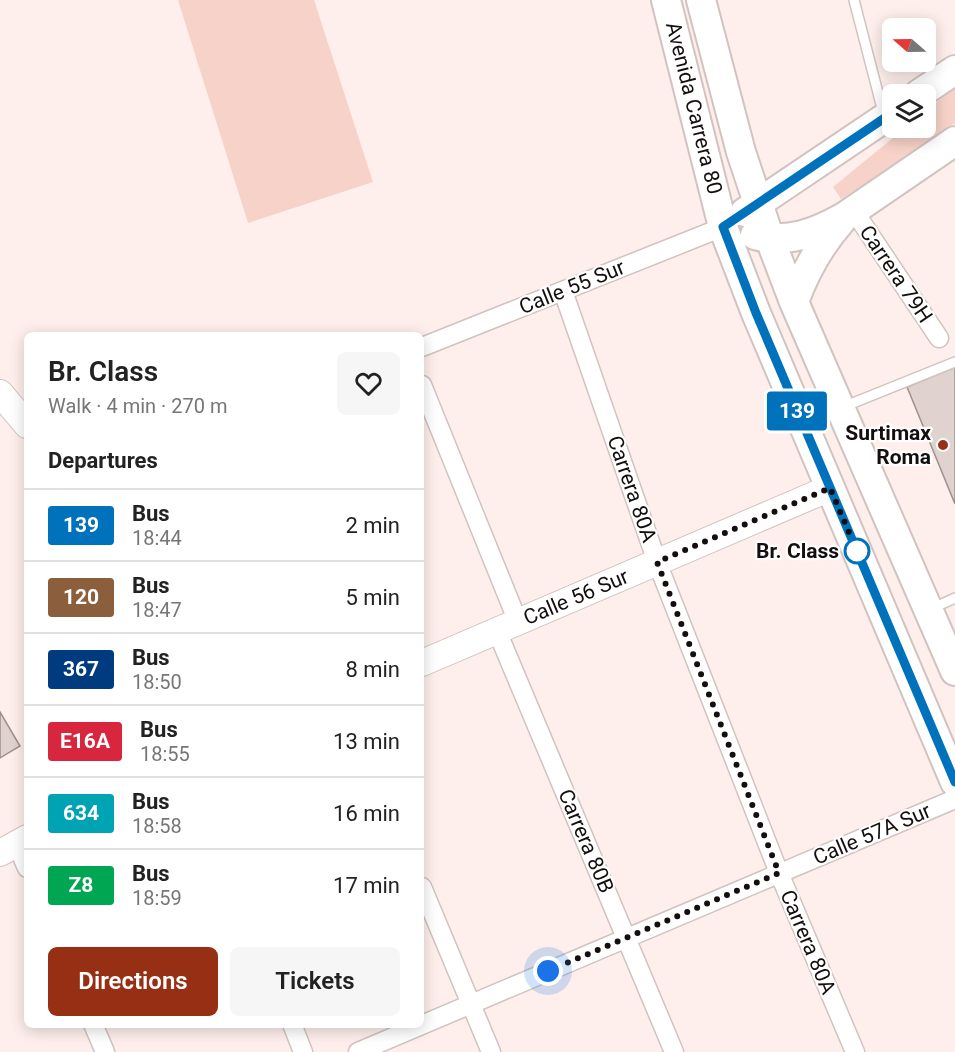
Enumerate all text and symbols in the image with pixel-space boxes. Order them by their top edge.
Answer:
north arrow [882,18,936,72]
map controls [882,18,936,138]
street label: Avenida Carrera 80 [661,19,727,197]
button: layers [882,84,936,138]
street label: Carrera 79H [855,221,937,327]
street label: Calle 55 Sur [516,255,628,319]
button: heart [337,352,400,415]
text: Br. Class [48,355,158,388]
line badge: 139 [762,392,832,430]
text: Walk · 4 min · 270 m [48,394,227,418]
text: 139 [779,399,815,423]
place label: Surtimax Roma [845,421,931,469]
street label: Carrera 80A [603,433,661,546]
marker: Surtimax Roma [936,438,950,452]
text: Departures [48,448,158,473]
text: Bus [132,501,170,526]
text: 139 [63,513,99,537]
text: 2 min [345,513,400,538]
text: 18:44 [132,526,182,550]
marker: Br. Class [844,538,870,564]
place label: Br. Class [756,539,839,563]
street label: Calle 56 Sur [520,564,632,630]
text: Bus [132,573,170,598]
text: 120 [63,585,99,609]
text: 5 min [345,585,400,610]
text: 18:47 [132,598,182,622]
text: Bus [132,645,170,670]
text: 367 [63,657,99,681]
text: 8 min [345,657,400,682]
text: 18:50 [132,670,182,694]
text: Bus [140,717,178,742]
text: E16A [60,729,110,753]
text: 13 min [333,729,400,754]
text: 18:55 [140,742,190,766]
street label: Carrera 80B [553,786,619,896]
text: Bus [132,789,170,814]
street label: Calle 57A Sur [810,798,934,870]
text: 634 [63,801,99,825]
text: 16 min [333,801,400,826]
text: 18:58 [132,814,182,838]
text: Bus [132,861,170,886]
text: Z8 [69,873,93,897]
text: 17 min [333,873,400,898]
text: 18:59 [132,886,182,910]
street label: Carrera 80A [775,886,841,998]
button: Directions [48,947,218,1016]
button: Tickets [230,947,400,1016]
your location [533,956,563,986]

